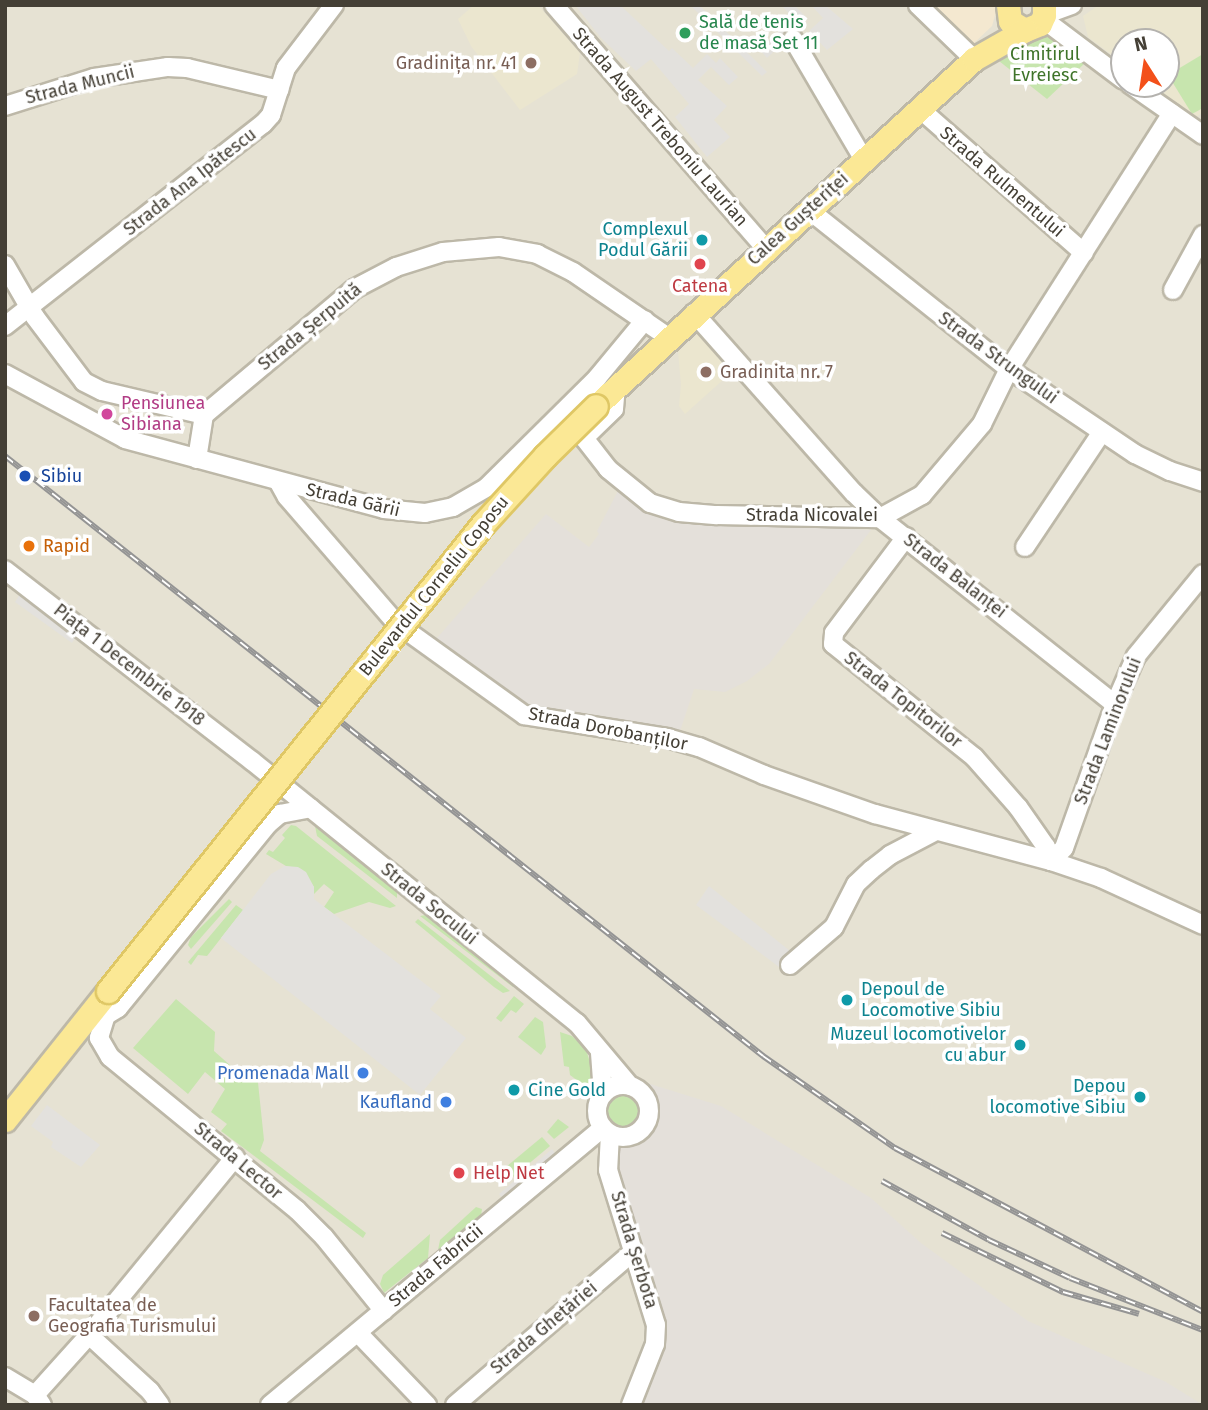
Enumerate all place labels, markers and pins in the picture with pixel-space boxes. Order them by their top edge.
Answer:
place label: Sală de tenis de masă Set 11 [699,12,818,54]
marker: Sală de tenis de masă Set 11 [677,25,693,41]
place label: Gradinița nr. 41 [396,52,517,74]
marker: Gradinița nr. 41 [523,55,539,71]
place label: Complexul Podul Gării [598,219,688,262]
marker: Complexul Podul Gării [694,232,710,248]
marker: Catena [692,256,708,272]
place label: Catena [672,275,728,297]
place label: Gradinita nr. 7 [720,361,833,383]
marker: Gradinita nr. 7 [698,364,714,380]
place label: Pensiunea Sibiana [121,393,205,436]
marker: Pensiunea Sibiana [99,406,115,422]
place label: Sibiu [41,465,82,487]
marker: Sibiu [15,466,35,486]
place label: Rapid [43,535,90,557]
marker: Rapid [21,538,37,554]
place label: Depoul de Locomotive Sibiu [861,979,1001,1021]
marker: Depoul de Locomotive Sibiu [839,992,855,1008]
place label: Muzeul locomotivelor cu abur [830,1024,1006,1066]
marker: Muzeul locomotivelor cu abur [1012,1037,1028,1053]
place label: Promenada Mall [217,1062,349,1084]
marker: Promenada Mall [355,1065,371,1081]
place label: Depou locomotive Sibiu [990,1076,1126,1118]
place label: Cine Gold [528,1079,606,1101]
marker: Cine Gold [506,1082,522,1098]
marker: Depou locomotive Sibiu [1132,1089,1148,1105]
place label: Kaufland [360,1091,432,1113]
marker: Kaufland [438,1094,454,1110]
place label: Help Net [473,1162,544,1184]
marker: Help Net [451,1165,467,1181]
place label: Facultatea de Geografia Turismului [48,1295,216,1338]
marker: Facultatea de Geografia Turismului [26,1308,42,1324]

